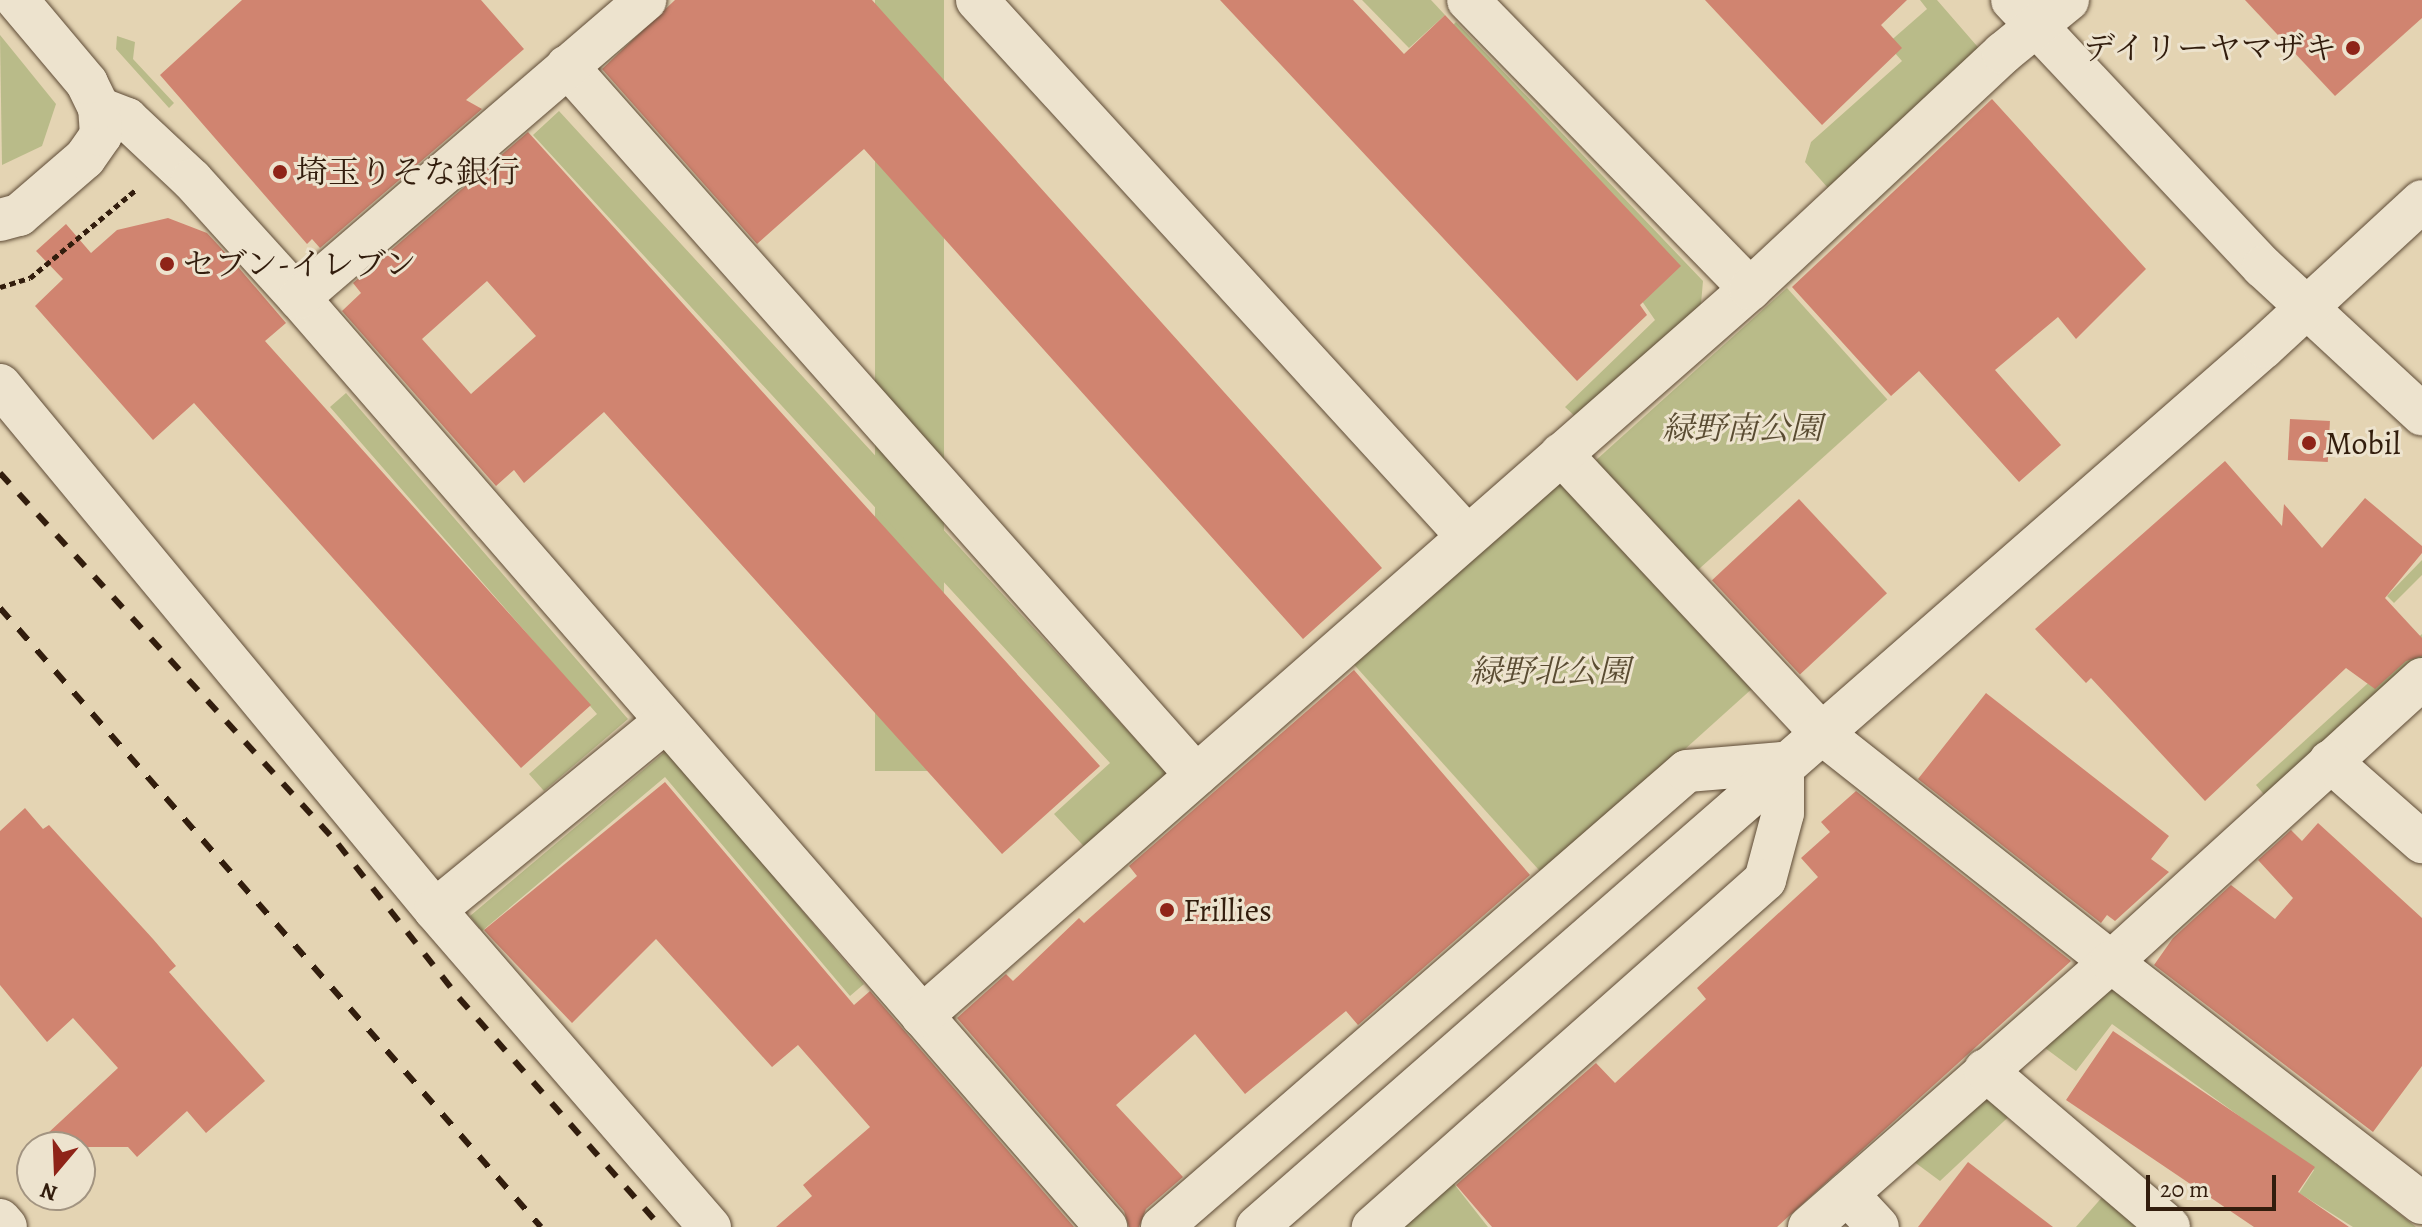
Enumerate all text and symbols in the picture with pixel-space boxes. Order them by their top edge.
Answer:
place label: デイリーヤマザキ [2081,29,2337,67]
marker: デイリーヤマザキ [2344,39,2362,57]
place label: 埼玉りそな銀行 [296,153,520,191]
marker: 埼玉りそな銀行 [271,163,289,181]
place label: セブン-イレブン [183,245,419,283]
marker: セブン-イレブン [158,255,176,273]
park label: 緑野南公園 [1662,409,1822,447]
place label: Mobil [2325,424,2400,462]
marker: Mobil [2300,434,2318,452]
park label: 緑野北公園 [1470,652,1630,690]
place label: Frillies [1183,891,1272,929]
marker: Frillies [1158,901,1176,919]
north arrow [16,1131,96,1211]
scale bar [2150,1159,2280,1209]
text: 20 m [2160,1173,2209,1205]
text: N [36,1175,61,1209]

